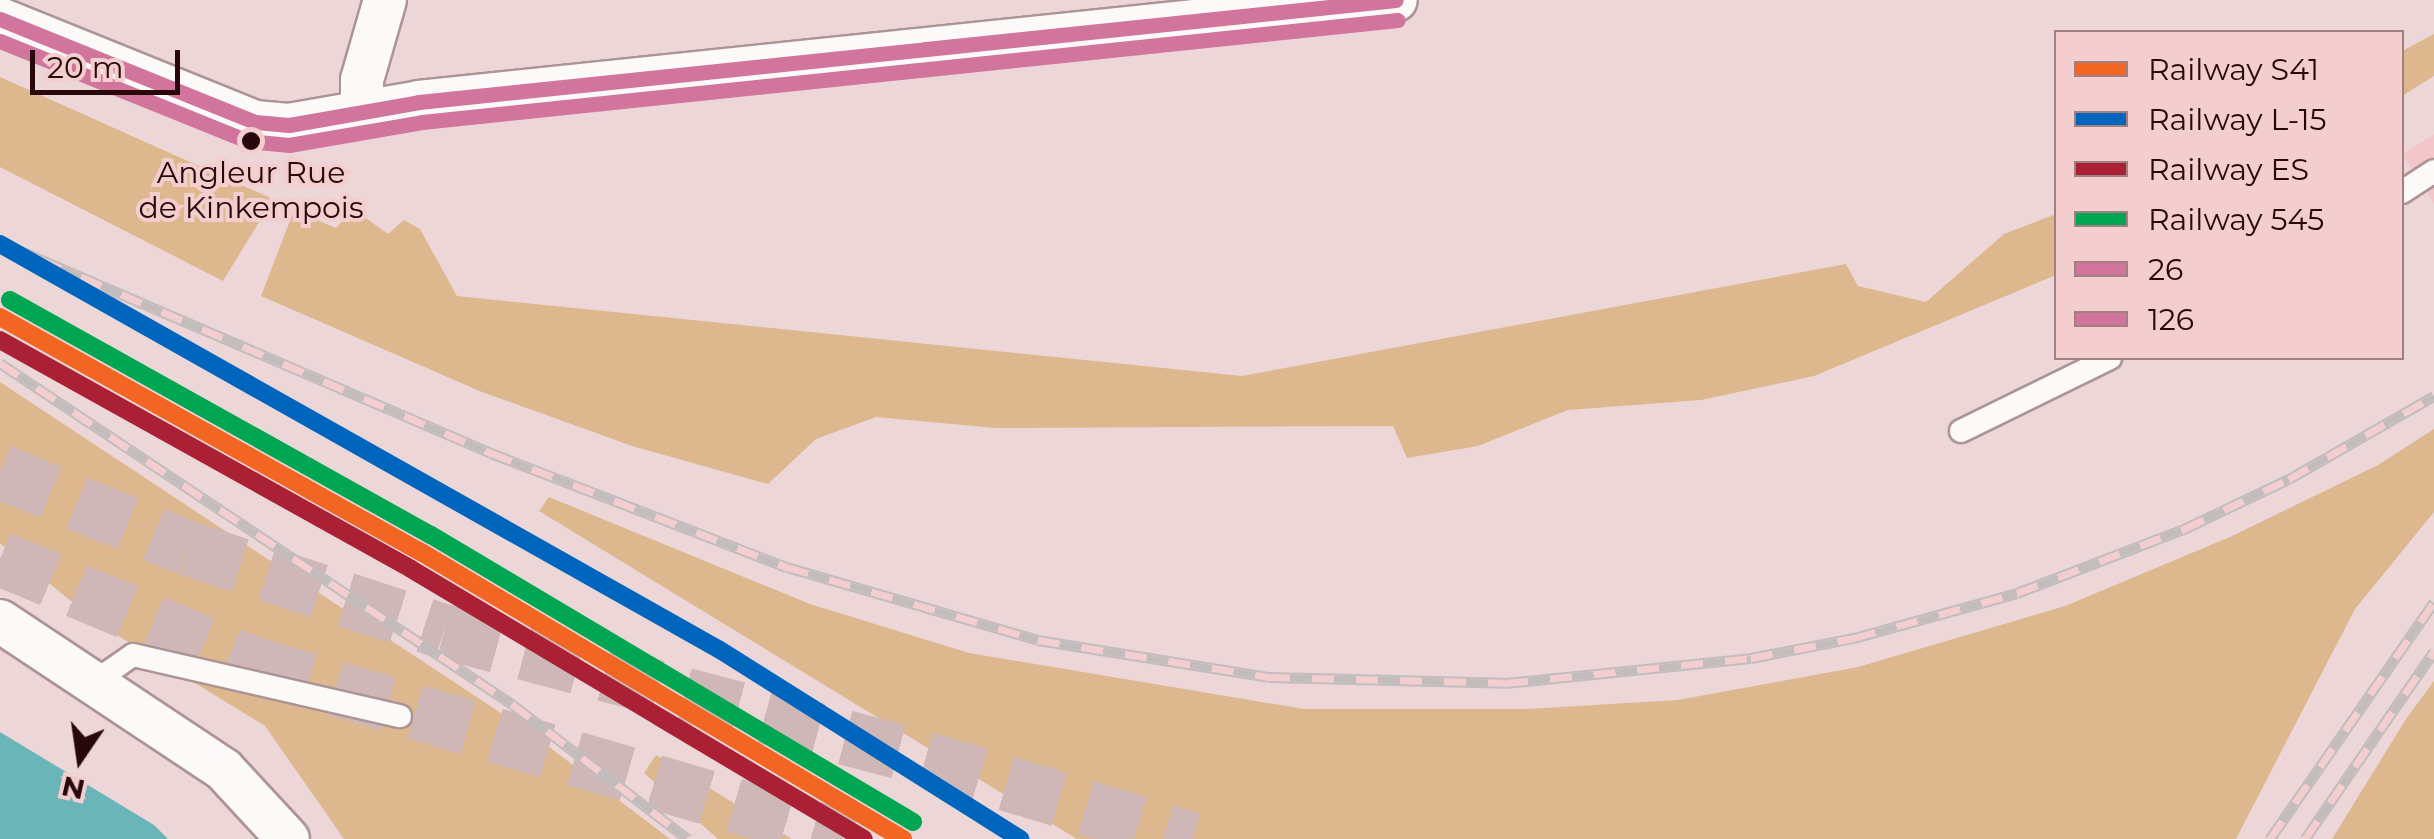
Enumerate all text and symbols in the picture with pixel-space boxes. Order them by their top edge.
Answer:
scale bar [35,30,185,92]
legend [2054,30,2404,360]
text: 20 m [47,49,124,86]
text: Railway S41 [2148,51,2319,88]
text: Railway L-15 [2148,101,2326,138]
marker: Angleur Rue de Kinkempois [241,131,261,151]
text: Railway ES [2148,151,2309,188]
place label: Angleur Rue de Kinkempois [138,155,364,226]
text: Railway 545 [2148,201,2324,238]
text: 26 [2148,251,2183,288]
text: 126 [2148,301,2194,338]
north arrow [30,709,130,809]
text: N [58,769,88,807]

